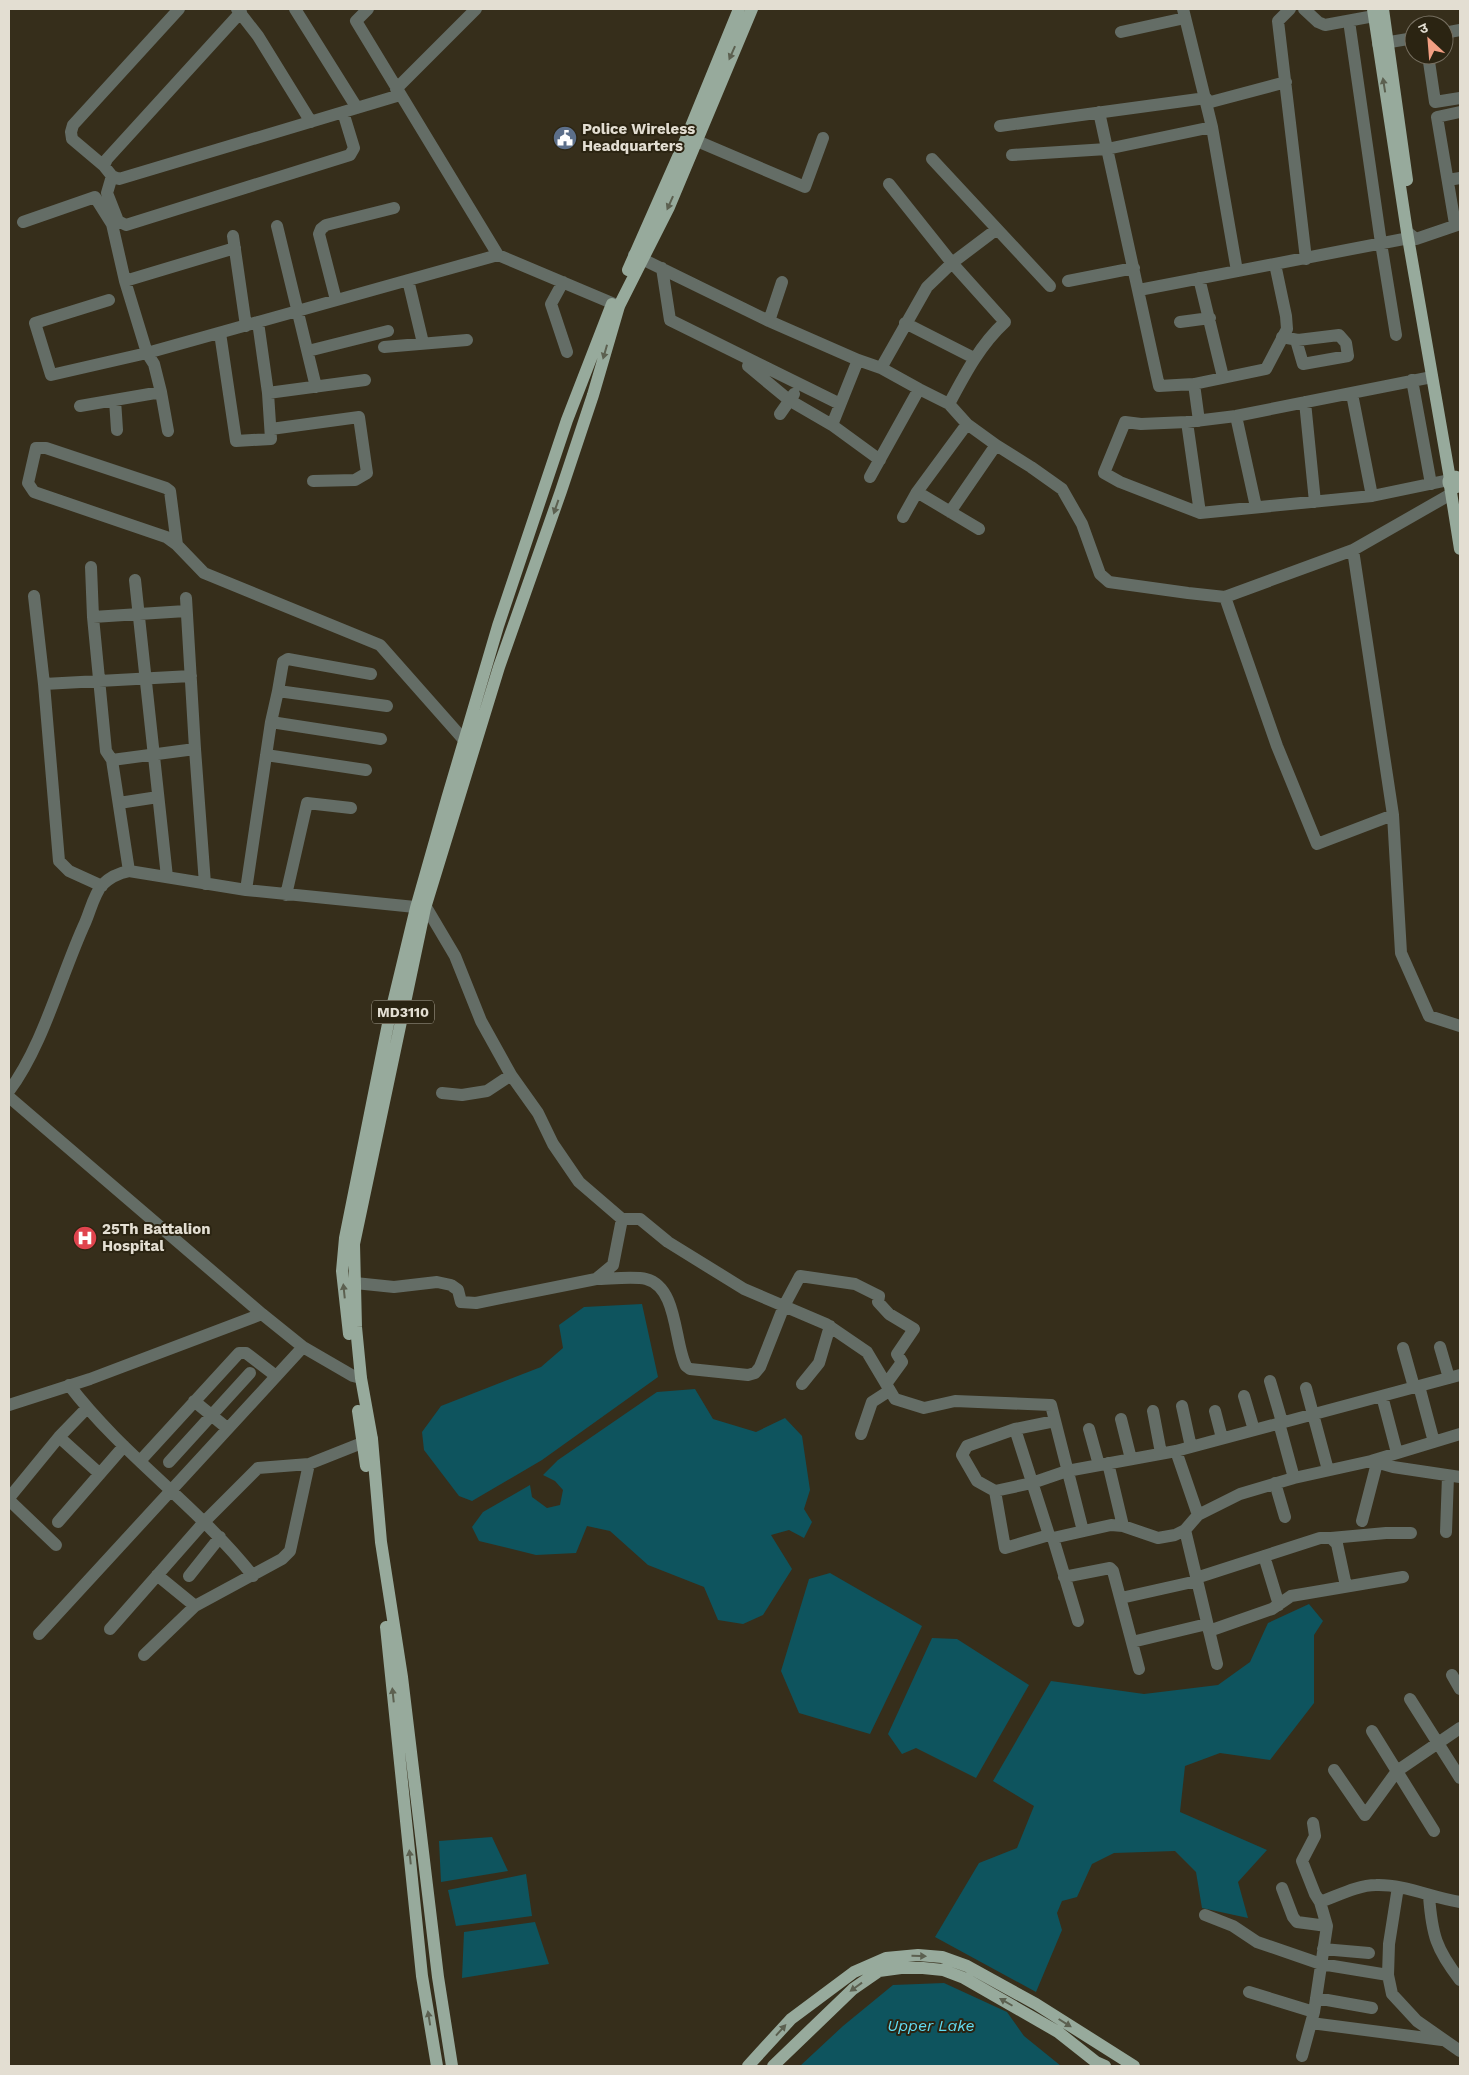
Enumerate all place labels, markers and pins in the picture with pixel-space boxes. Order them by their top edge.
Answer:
place label: Police Wireless Headquarters [582,120,695,155]
public building icon: Police Wireless Headquarters [552,125,578,151]
place label: 25Th Battalion Hospital [102,1220,211,1255]
hospital icon: 25Th Battalion Hospital [72,1225,98,1251]

